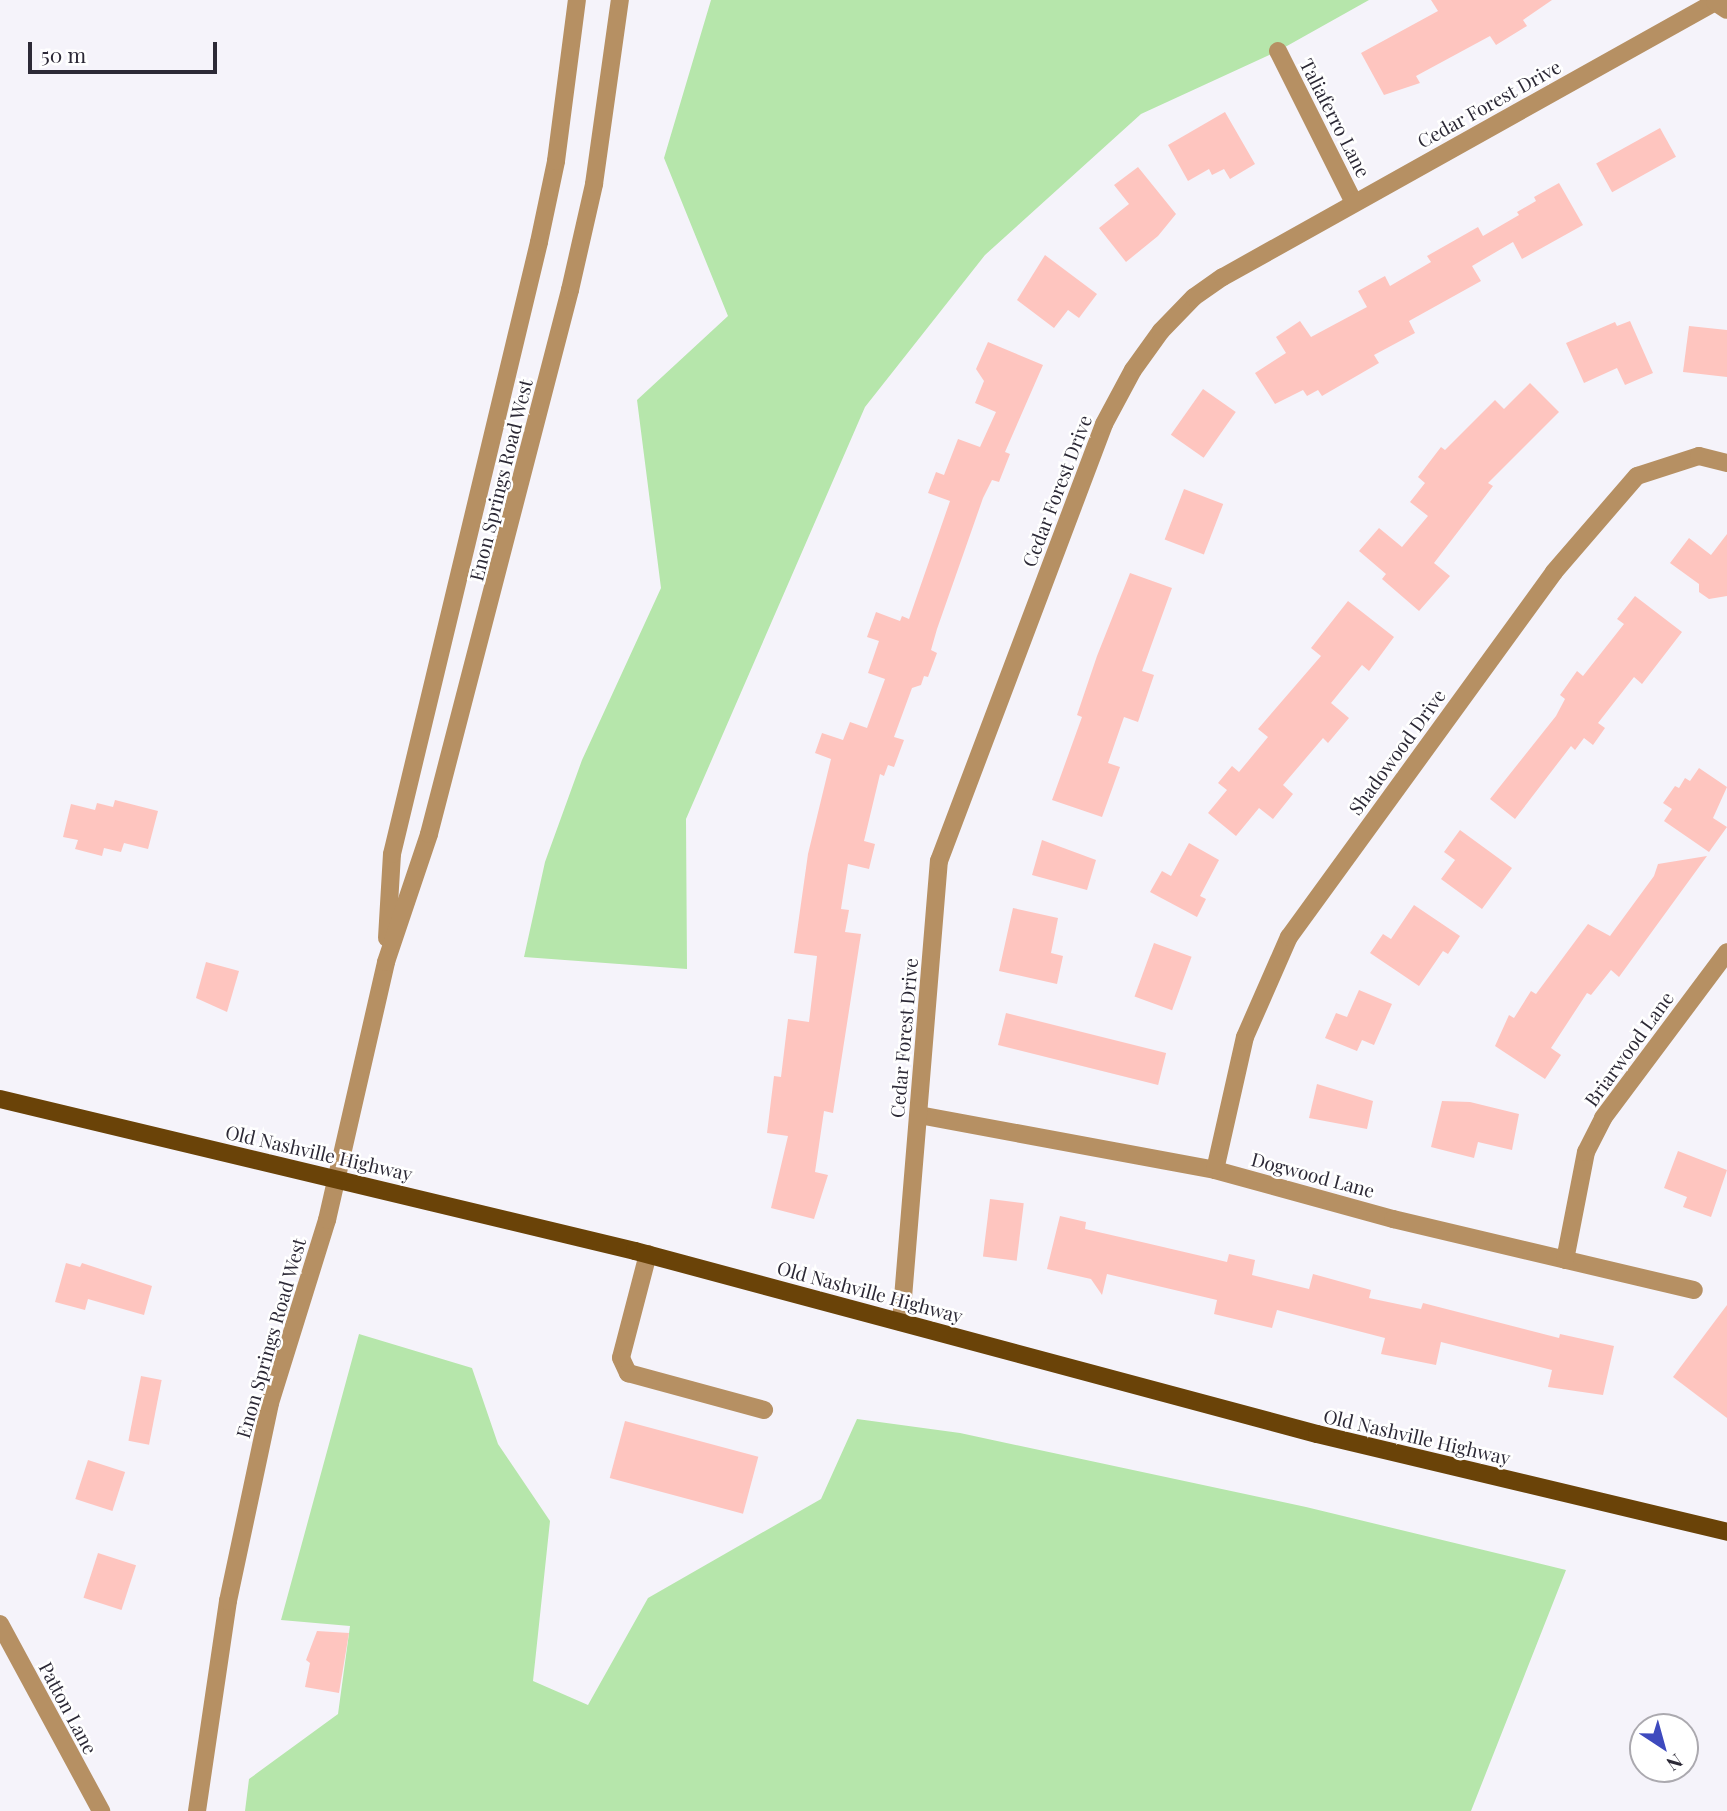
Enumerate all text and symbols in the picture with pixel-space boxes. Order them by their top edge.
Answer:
scale bar [32,28,220,72]
text: 50 m [41,40,86,68]
street label: Taliaferro Lane [1295,55,1375,181]
street label: Cedar Forest Drive [1413,55,1565,153]
street label: Enon Springs Road West [465,376,537,584]
street label: Cedar Forest Drive [1017,412,1097,570]
street label: Shadowood Drive [1344,685,1450,819]
street label: Cedar Forest Drive [886,957,922,1119]
street label: Briarwood Lane [1580,987,1678,1111]
street label: Old Nashville Highway [223,1120,415,1186]
street label: Dogwood Lane [1249,1148,1377,1202]
street label: Enon Springs Road West [231,1235,311,1441]
street label: Old Nashville Highway [775,1256,965,1328]
street label: Old Nashville Highway [1321,1404,1513,1470]
street label: Patton Lane [34,1658,102,1758]
north arrow [1629,1713,1699,1783]
text: N [1662,1749,1688,1778]

